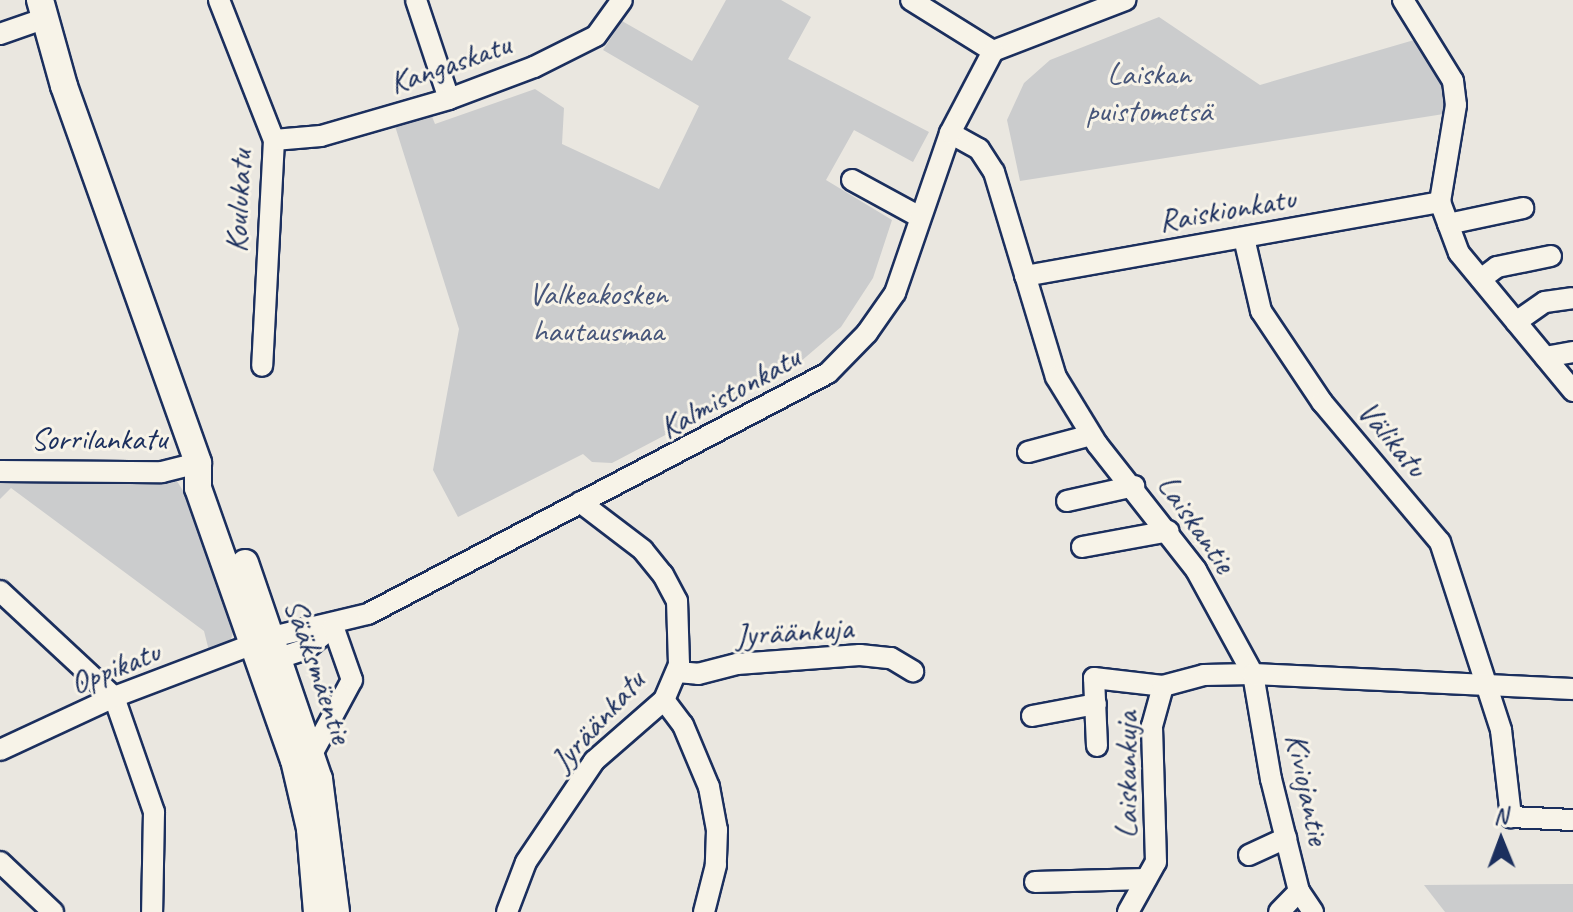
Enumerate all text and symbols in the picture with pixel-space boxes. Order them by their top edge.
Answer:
street label: Kangaskatu [384,25,516,103]
park label: Laiskan puistometsä [1086,56,1212,131]
street label: Koulukatu [217,149,261,253]
street label: Raiskionkatu [1156,179,1298,241]
park label: Valkeakosken hautausmaa [528,276,668,351]
street label: Kalmistonkatu [653,339,807,447]
street label: Välikatu [1349,393,1435,485]
street label: Sorrilankatu [31,420,167,458]
street label: Laiskantie [1148,468,1244,580]
street label: Sääksmäentie [275,594,361,748]
street label: Jyräänkuja [734,609,854,655]
street label: Oppikatu [65,633,165,703]
street label: Jyräänkatu [543,663,653,779]
street label: Laiskankuja [1108,712,1146,838]
street label: Kiviojantie [1277,730,1337,848]
north arrow [1461,800,1541,880]
text: N [1494,802,1508,830]

